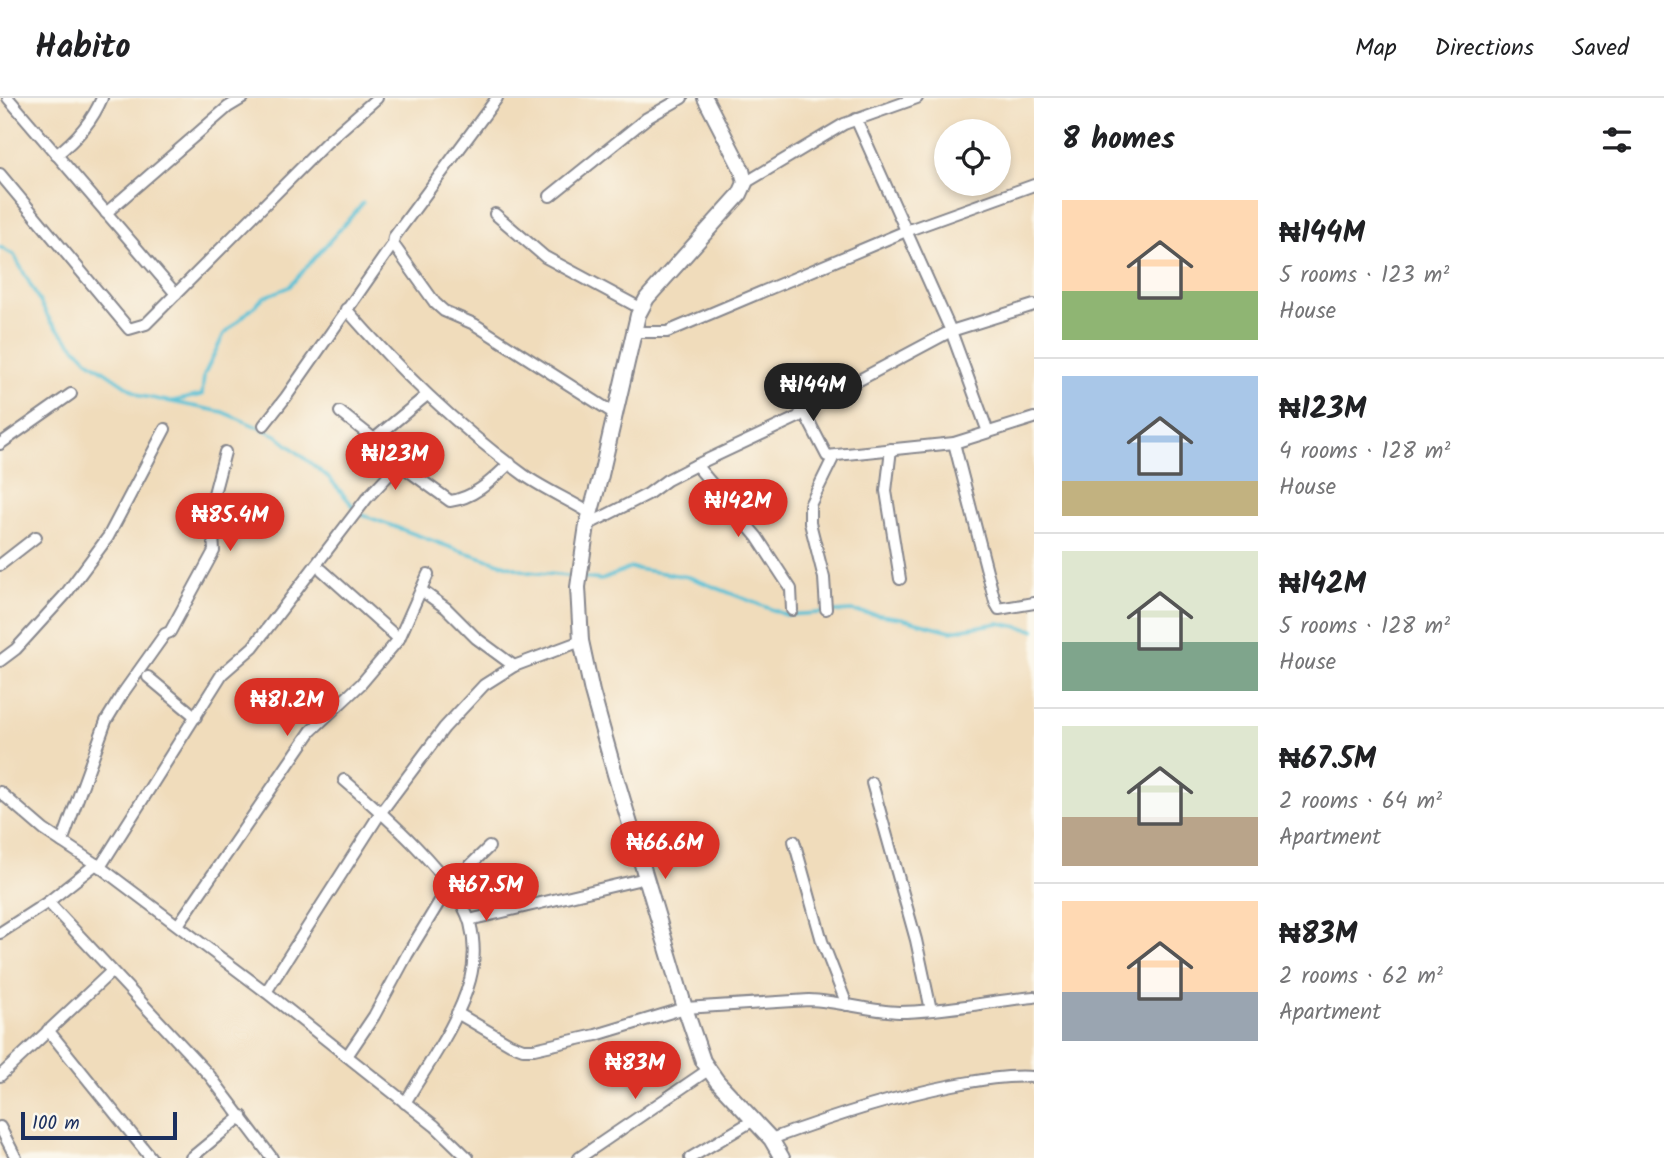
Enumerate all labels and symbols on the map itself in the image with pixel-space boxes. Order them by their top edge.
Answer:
pin: ₦144M [764,364,862,423]
pin: ₦123M [346,432,444,492]
pin: ₦142M [689,480,787,539]
pin: ₦85.4M [173,494,287,553]
pin: ₦81.2M [230,678,344,738]
pin: ₦66.6M [608,822,722,881]
pin: ₦67.5M [429,864,543,923]
pin: ₦83M [594,1042,676,1101]
scale bar [21,1109,177,1141]

